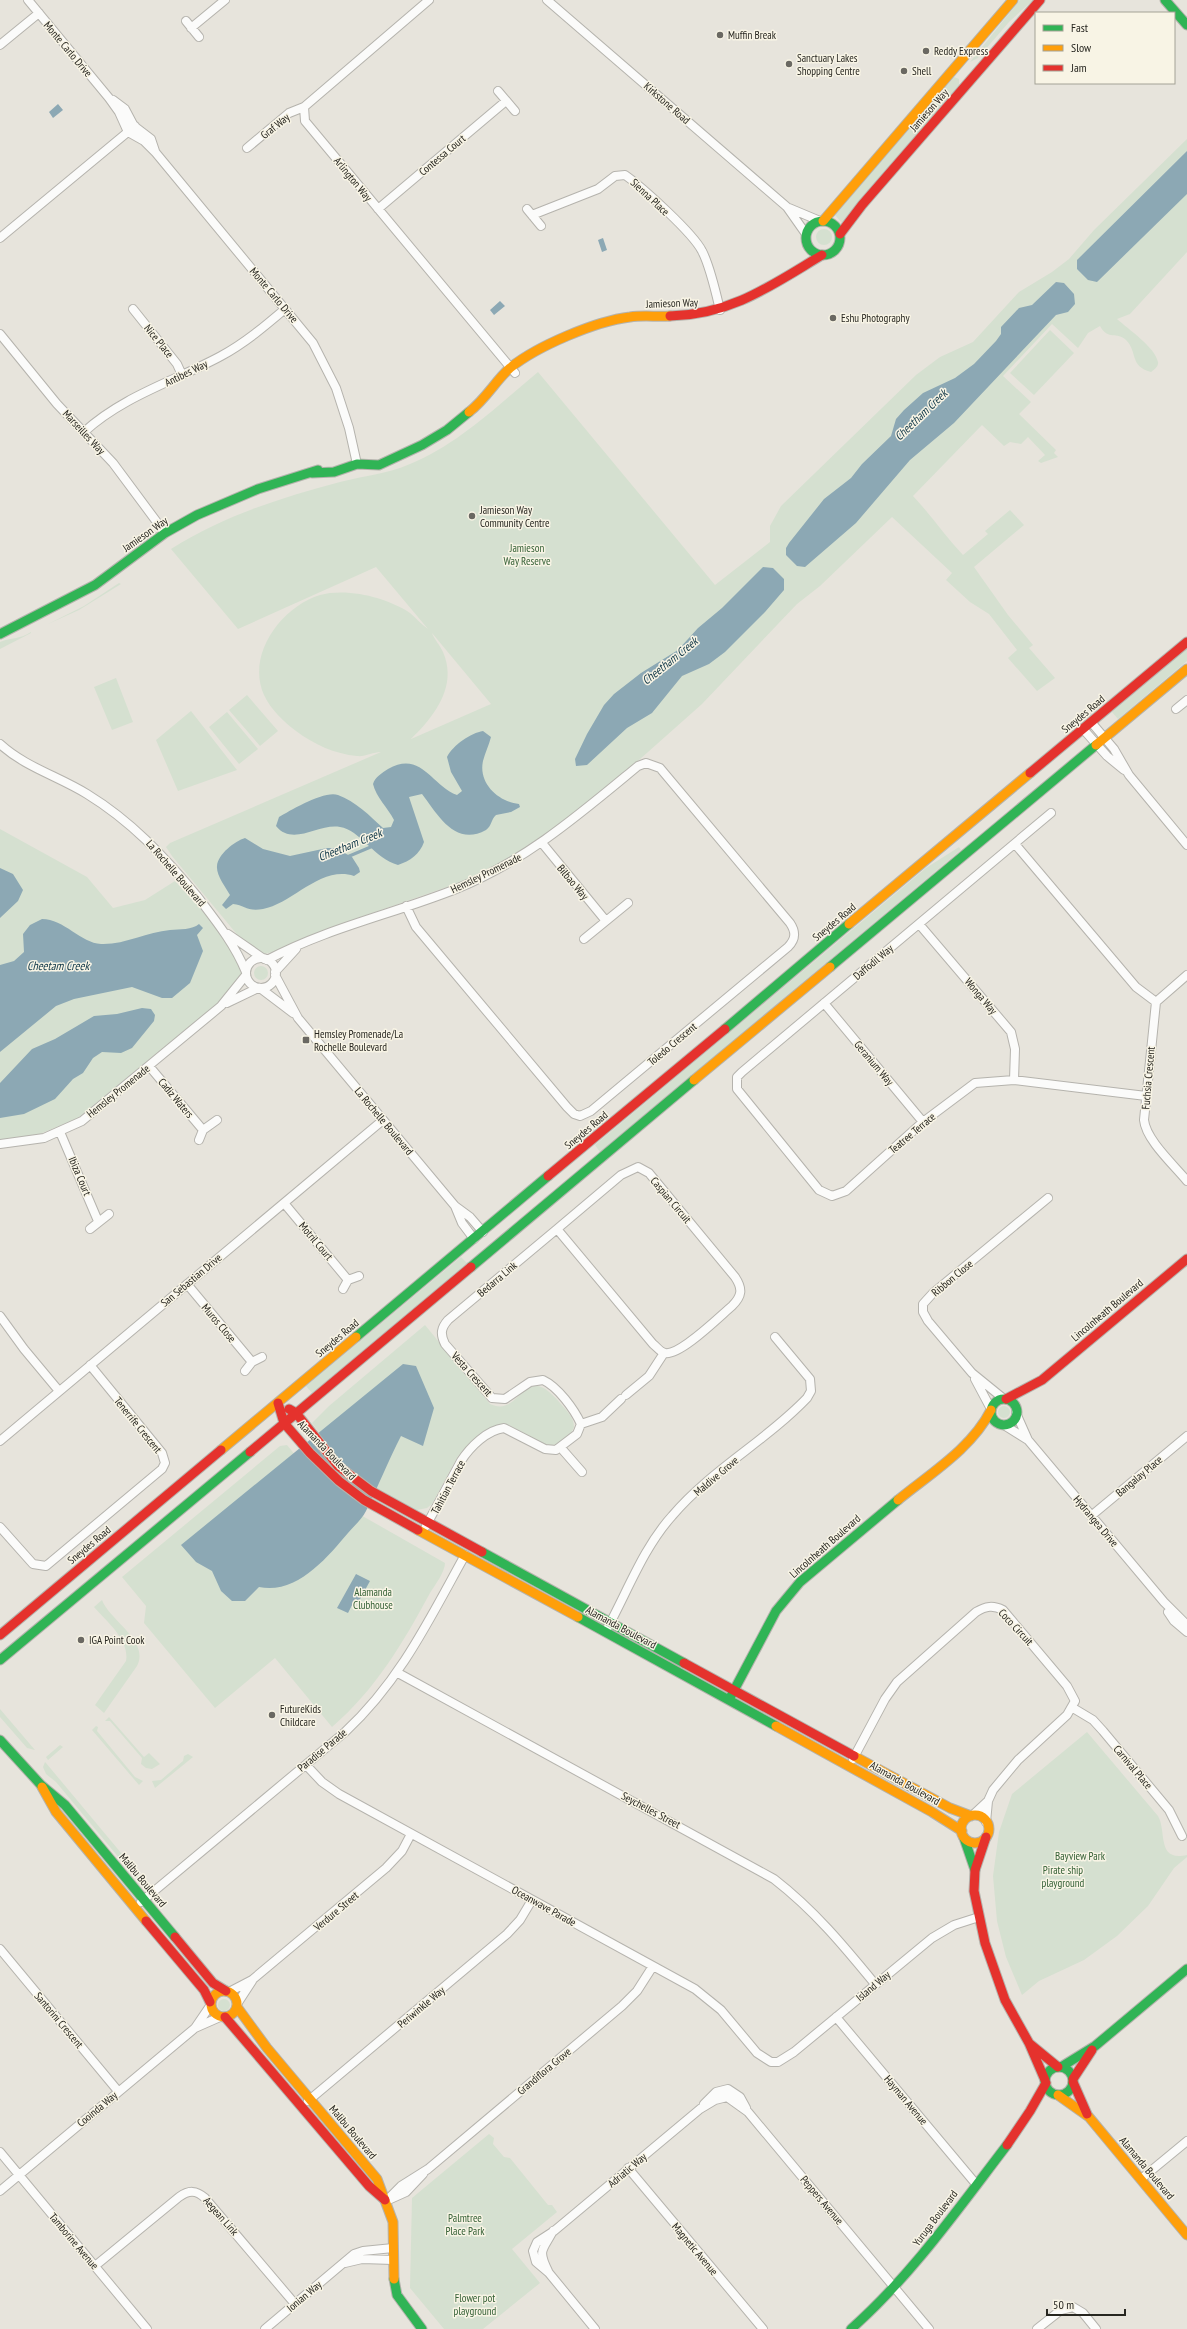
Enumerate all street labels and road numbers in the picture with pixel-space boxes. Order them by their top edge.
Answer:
street label: Monte Carlo Drive [41,18,96,80]
street label: Kirkstone Road [641,79,693,127]
street label: Jamieson Way [906,85,952,135]
street label: Graf Way [258,110,293,142]
street label: Contessa Court [416,131,468,179]
street label: Arlington Way [331,154,376,205]
street label: Sienna Place [628,175,673,219]
street label: Monte Carlo Drive [247,264,302,326]
street label: Jamieson Way [645,295,699,311]
street label: Nice Place [141,321,177,361]
street label: Antibes Way [162,356,211,389]
street label: Marseilles Way [60,407,109,458]
street label: Jamieson Way [119,513,171,555]
street label: Sneydes Road [1059,692,1108,736]
street label: La Rochelle Boulevard [143,837,209,910]
street label: Hemsley Promenade [448,850,524,896]
street label: Bilbao Way [554,861,592,903]
street label: Sneydes Road [810,900,859,944]
street label: Daffodil Way [850,941,897,983]
street label: Wonga Way [962,975,1001,1018]
street label: Toledo Crescent [645,1019,699,1069]
street label: Geranium Way [851,1038,897,1089]
street label: Fuchsia Crescent [1138,1046,1158,1110]
street label: Hemsley Promenade [84,1061,153,1121]
street label: Cadiz Waters [155,1075,197,1121]
street label: La Rochelle Boulevard [352,1084,417,1158]
street label: Sneydes Road [562,1108,611,1152]
street label: Teatree Terrace [886,1109,939,1157]
street label: Ibiza Court [66,1154,94,1198]
street label: Caspian Circuit [648,1174,694,1226]
street label: Motril Court [296,1219,336,1263]
street label: San Sebastian Drive [158,1250,225,1310]
street label: Ribbon Close [928,1256,976,1299]
street label: Bedarra Link [474,1258,520,1300]
street label: Lincolnheath Boulevard [1068,1276,1146,1344]
street label: Muros Close [199,1301,240,1346]
street label: Sneydes Road [313,1316,362,1360]
street label: Vesta Crescent [448,1348,496,1399]
street label: Tenerrife Crescent [111,1394,165,1456]
street label: Alamanda Boulevard [295,1417,359,1483]
street label: Bangalay Place [1113,1452,1166,1500]
street label: Maldive Grove [691,1453,742,1499]
street label: Tahitian Terrace [428,1457,468,1516]
street label: Hydrangea Drive [1070,1492,1122,1550]
street label: Lincolnheath Boulevard [787,1511,864,1581]
street label: Sneydes Road [65,1523,114,1567]
street label: Alamanda Boulevard [583,1602,659,1652]
street label: Coco Circuit [996,1606,1036,1648]
street label: Paradise Parade [295,1725,350,1775]
street label: Carnival Place [1111,1742,1156,1792]
street label: Alamanda Boulevard [867,1758,943,1808]
street label: Seychelles Street [619,1789,683,1831]
street label: Malibu Boulevard [116,1850,170,1910]
street label: Oceanwave Parade [509,1883,579,1930]
street label: Verdure Street [310,1888,361,1934]
street label: Island Way [853,1967,894,2004]
street label: Periwinkle Way [395,1983,448,2031]
street label: Santorini Crescent [32,1989,86,2051]
street label: Grandiflora Grove [514,2044,574,2098]
street label: Hayman Avenue [881,2072,931,2128]
street label: Cooinda Way [74,2088,121,2130]
street label: Malibu Boulevard [326,2102,380,2162]
street label: Alamanda Boulevard [1117,2134,1178,2203]
street label: Adriatic Way [605,2149,650,2190]
street label: Peppers Avenue [797,2173,847,2228]
street label: Yuruga Boulevard [909,2187,961,2249]
street label: Aegean Link [200,2194,242,2239]
street label: Tamborine Avenue [46,2210,102,2273]
street label: Magnetic Avenue [669,2220,721,2279]
street label: Ionian Way [284,2277,325,2315]

